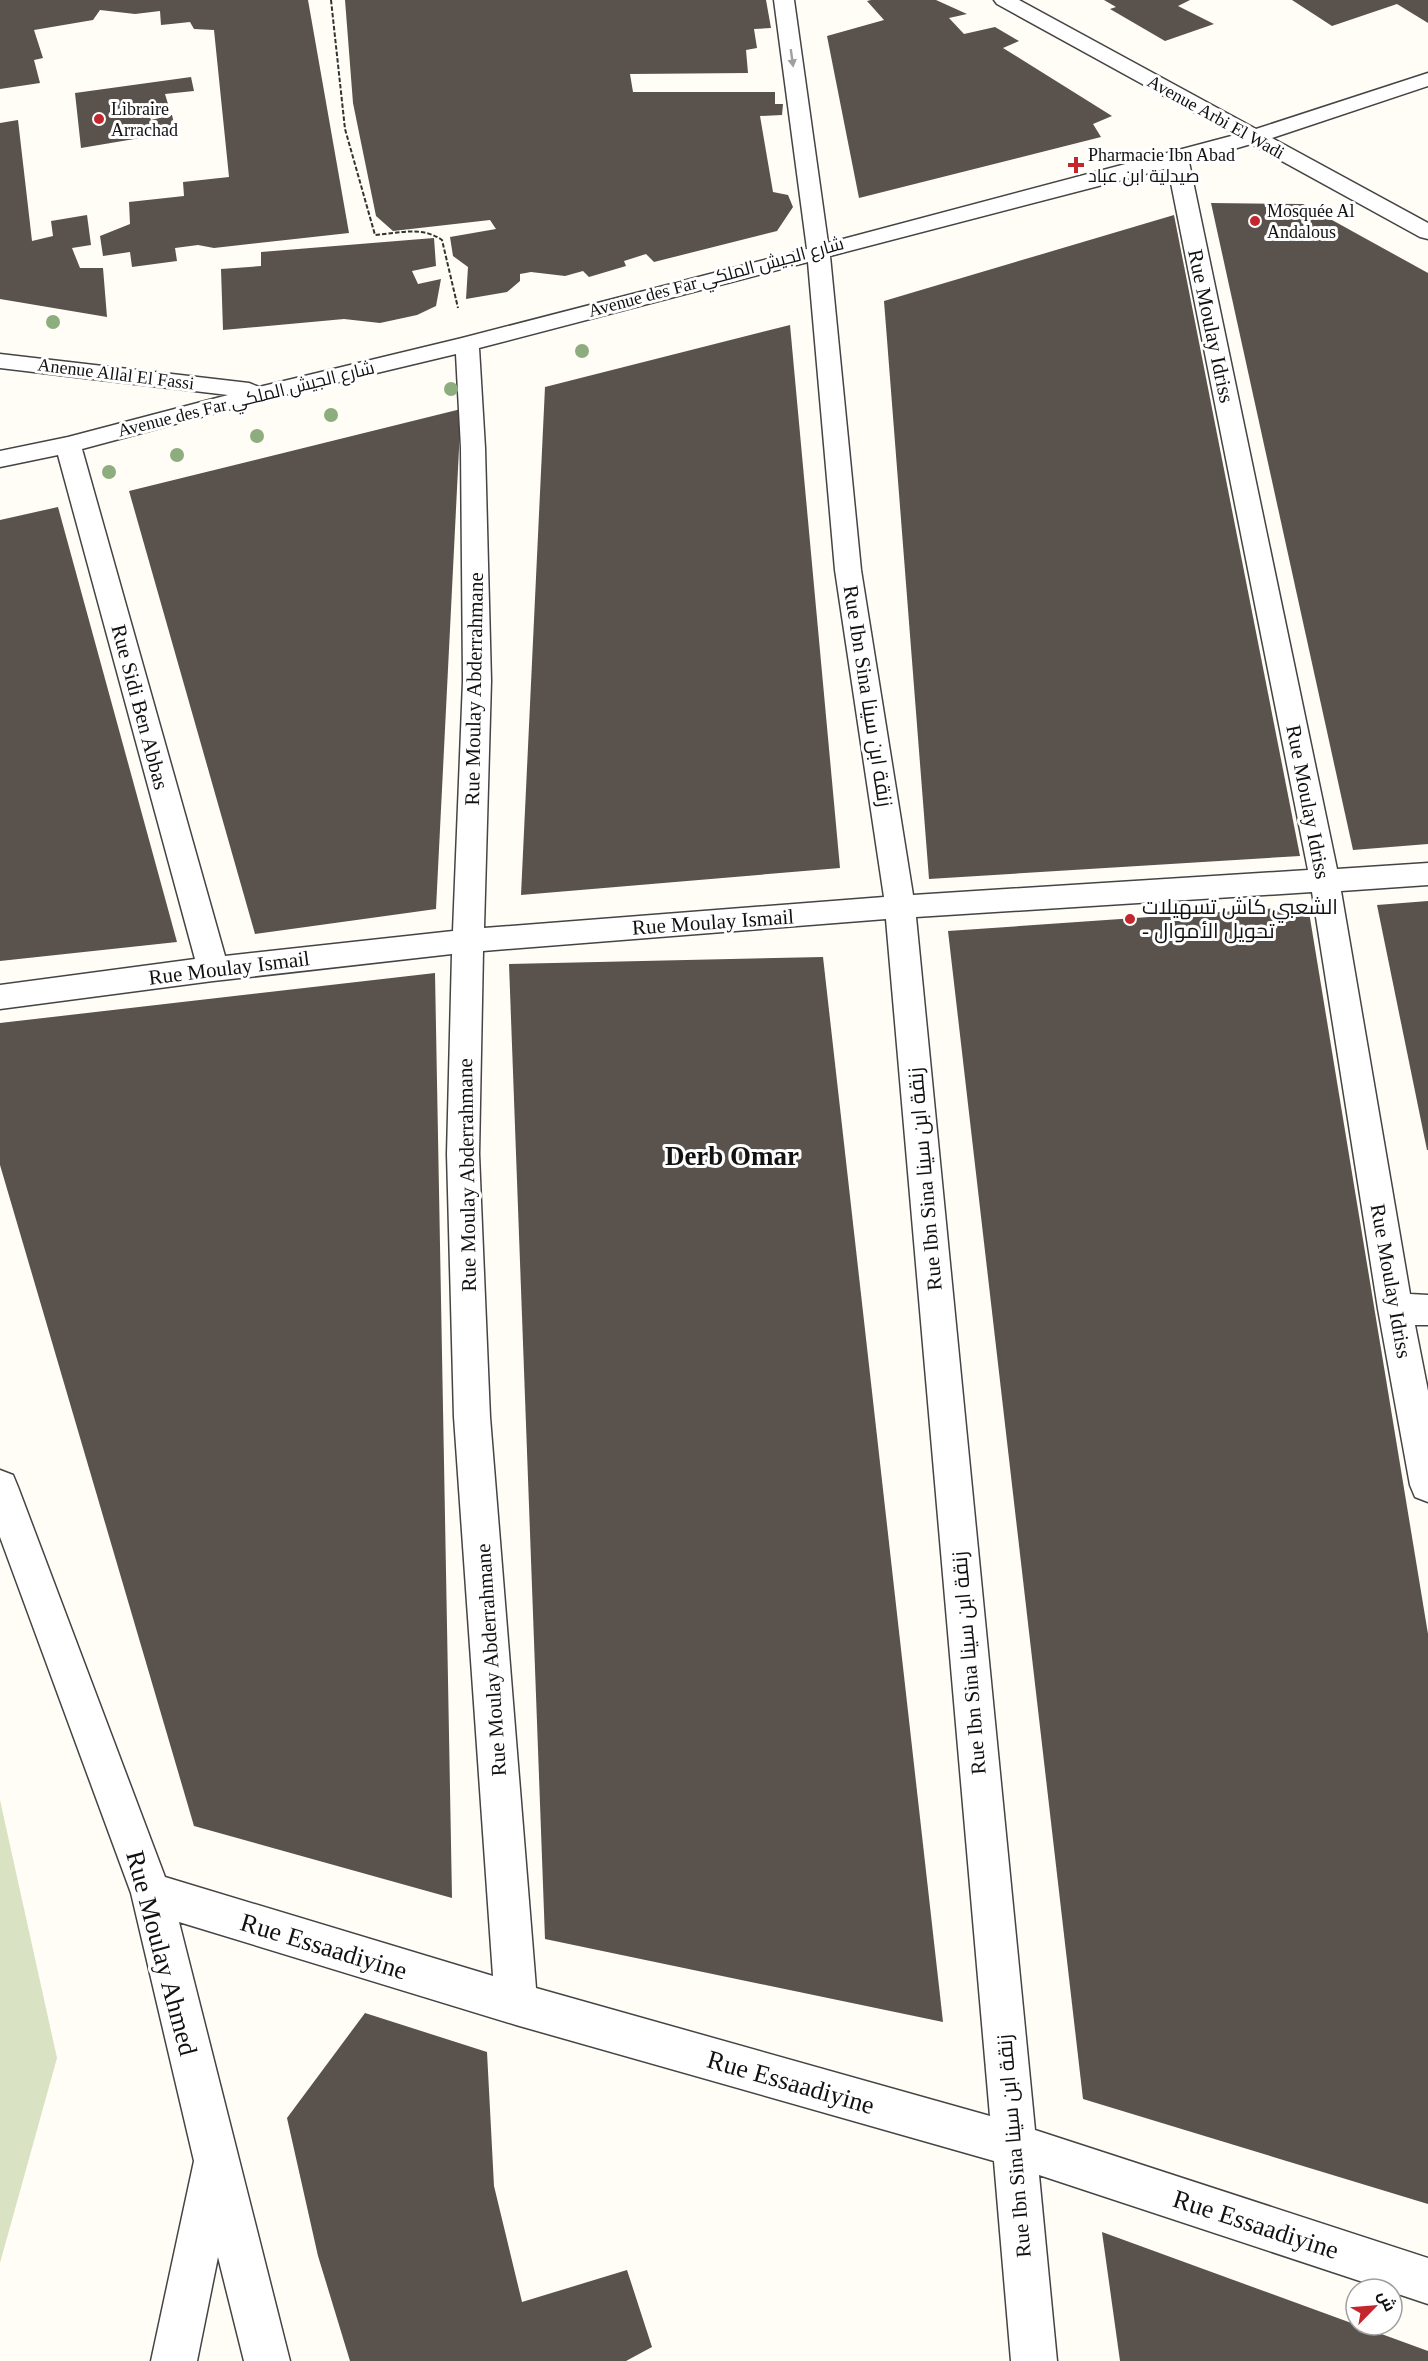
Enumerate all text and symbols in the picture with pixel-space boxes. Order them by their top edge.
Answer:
one-way arrow [787,49,796,68]
street label: Avenue Arbi El Wadi [1144,71,1288,163]
place label: Libraire Arrachad [111,99,178,140]
marker: Libraire Arrachad [92,112,106,126]
place label: Pharmacie Ibn Abad صيدلية ابن عباد [1088,145,1235,187]
marker: Pharmacie Ibn Abad صيدلية ابن عباد [1069,158,1083,172]
place label: Mosquée Al Andalous [1267,201,1355,242]
marker: Mosquée Al Andalous [1248,214,1262,228]
street label: Avenue des Far شارع الجيش الملكي [586,233,847,325]
street label: Rue Moulay Idriss [1183,247,1239,405]
street label: Anenue Allal El Fassi [37,354,195,394]
street label: Avenue des Far شارع الجيش الملكي [116,357,377,444]
street label: Rue Moulay Abderrahmane [460,572,488,806]
street label: Rue Ibn Sina زنقة ابن سينا [838,584,897,809]
street label: Rue Sidi Ben Abbas [106,622,174,792]
street label: Rue Moulay Idriss [1281,723,1335,881]
place label: الشعبي كاش تسهيلات - تحويل الأموال [1142,895,1338,944]
street label: Rue Moulay Ismail [631,904,795,940]
marker: الشعبي كاش تسهيلات - تحويل الأموال [1123,912,1137,926]
street label: Rue Moulay Ismail [147,946,311,990]
street label: Rue Moulay Abderrahmane [453,1058,481,1292]
street label: Rue Ibn Sina زنقة ابن سينا [903,1066,948,1292]
district label: Derb Omar [665,1141,799,1171]
street label: Rue Moulay Idriss [1366,1202,1416,1360]
street label: Rue Moulay Abderrahmane [471,1543,511,1777]
street label: Rue Ibn Sina زنقة ابن سينا [947,1550,992,1776]
street label: Rue Moulay Ahmed [120,1848,203,2059]
street label: Rue Essaadiyine [237,1907,411,1986]
street label: Rue Ibn Sina زنقة ابن سينا [992,2033,1037,2259]
street label: Rue Essaadiyine [704,2045,878,2120]
street label: Rue Essaadiyine [1169,2184,1342,2265]
north arrow [1344,2277,1404,2337]
text: ش [1374,2288,1399,2314]

